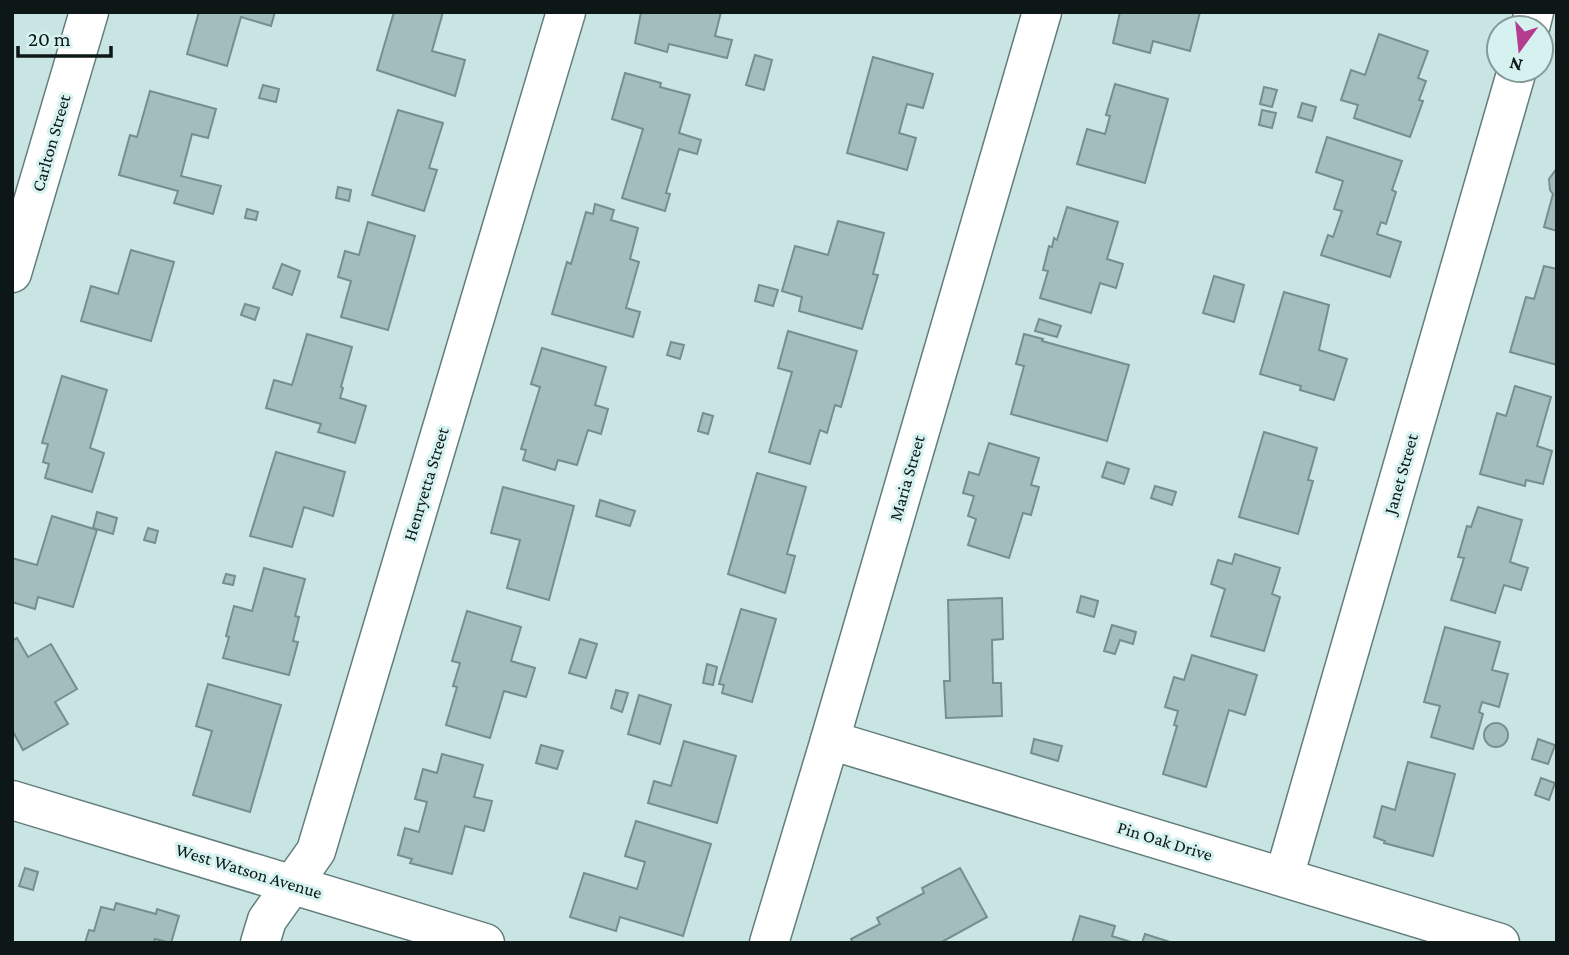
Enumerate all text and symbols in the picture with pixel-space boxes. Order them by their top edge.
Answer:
scale bar [18,14,110,58]
north arrow [1485,14,1555,84]
text: 20 m [28,27,71,51]
text: N [1507,53,1525,77]
street label: Carlton Street [28,91,75,194]
street label: Henryetta Street [399,424,453,543]
street label: Janet Street [1379,430,1422,518]
street label: Maria Street [885,432,929,523]
street label: Pin Oak Drive [1115,817,1215,865]
street label: West Watson Avenue [173,839,325,903]

